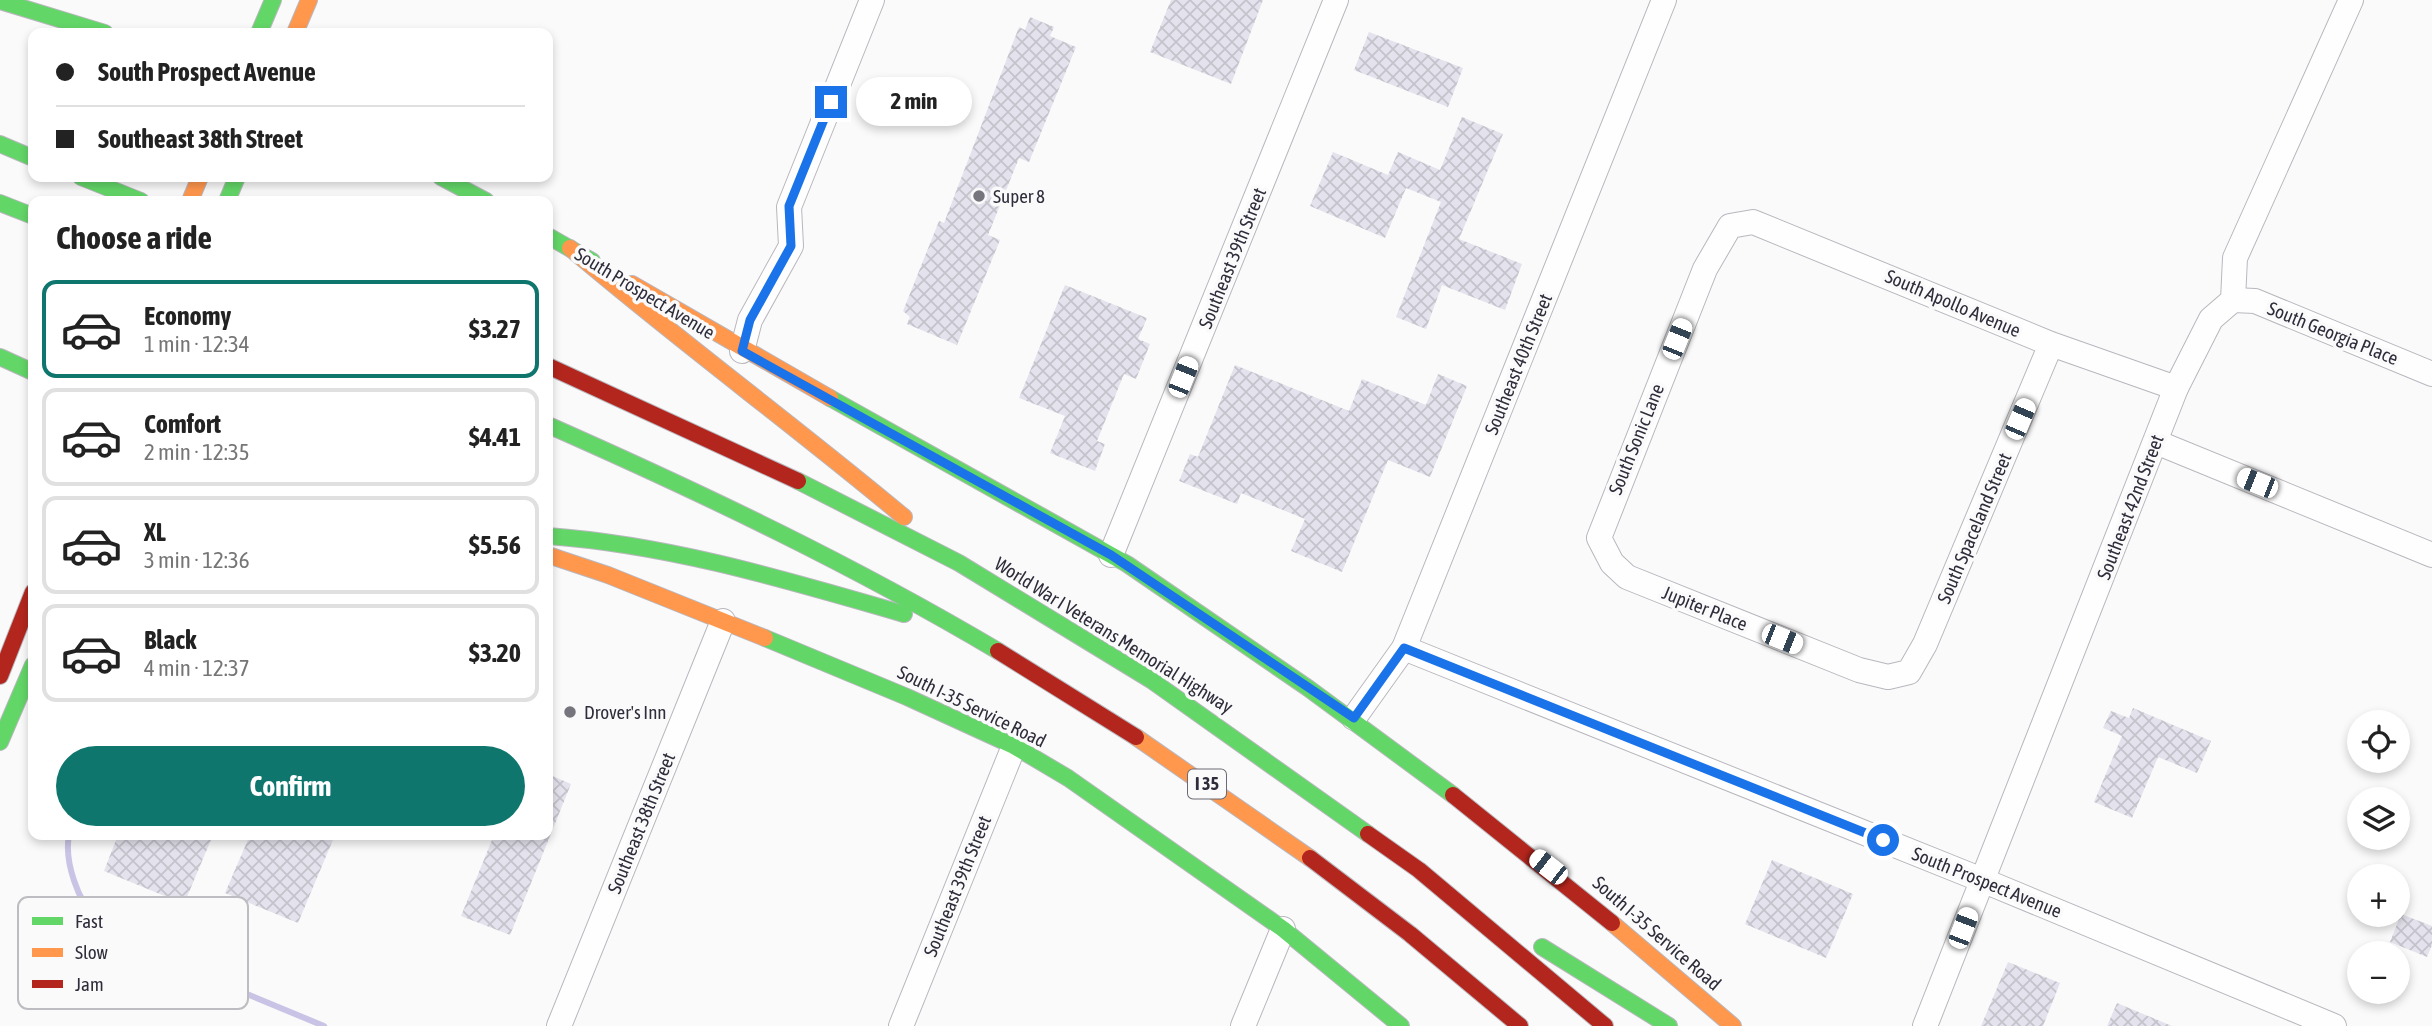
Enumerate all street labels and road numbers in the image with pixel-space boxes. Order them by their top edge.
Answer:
street label: Southeast 39th Street [1194,184,1270,332]
street label: South Prospect Avenue [571,243,719,343]
street label: South Apollo Avenue [1882,265,2024,341]
street label: Southeast 40th Street [1480,290,1556,438]
street label: South Georgia Place [2265,297,2401,369]
street label: South Sonic Lane [1604,380,1668,498]
street label: Southeast 42nd Street [2092,431,2168,583]
street label: South Spaceland Street [1932,449,2016,607]
street label: World War I Veterans Memorial Highway [991,552,1237,718]
street label: Jupiter Place [1659,581,1751,635]
street label: South I-35 Service Road [894,661,1050,751]
street label: Southeast 38th Street [603,749,679,897]
road number: I 35 [1188,770,1226,798]
street label: Southeast 39th Street [919,812,995,960]
street label: South Prospect Avenue [1909,842,2065,922]
street label: South I-35 Service Road [1589,871,1725,995]

